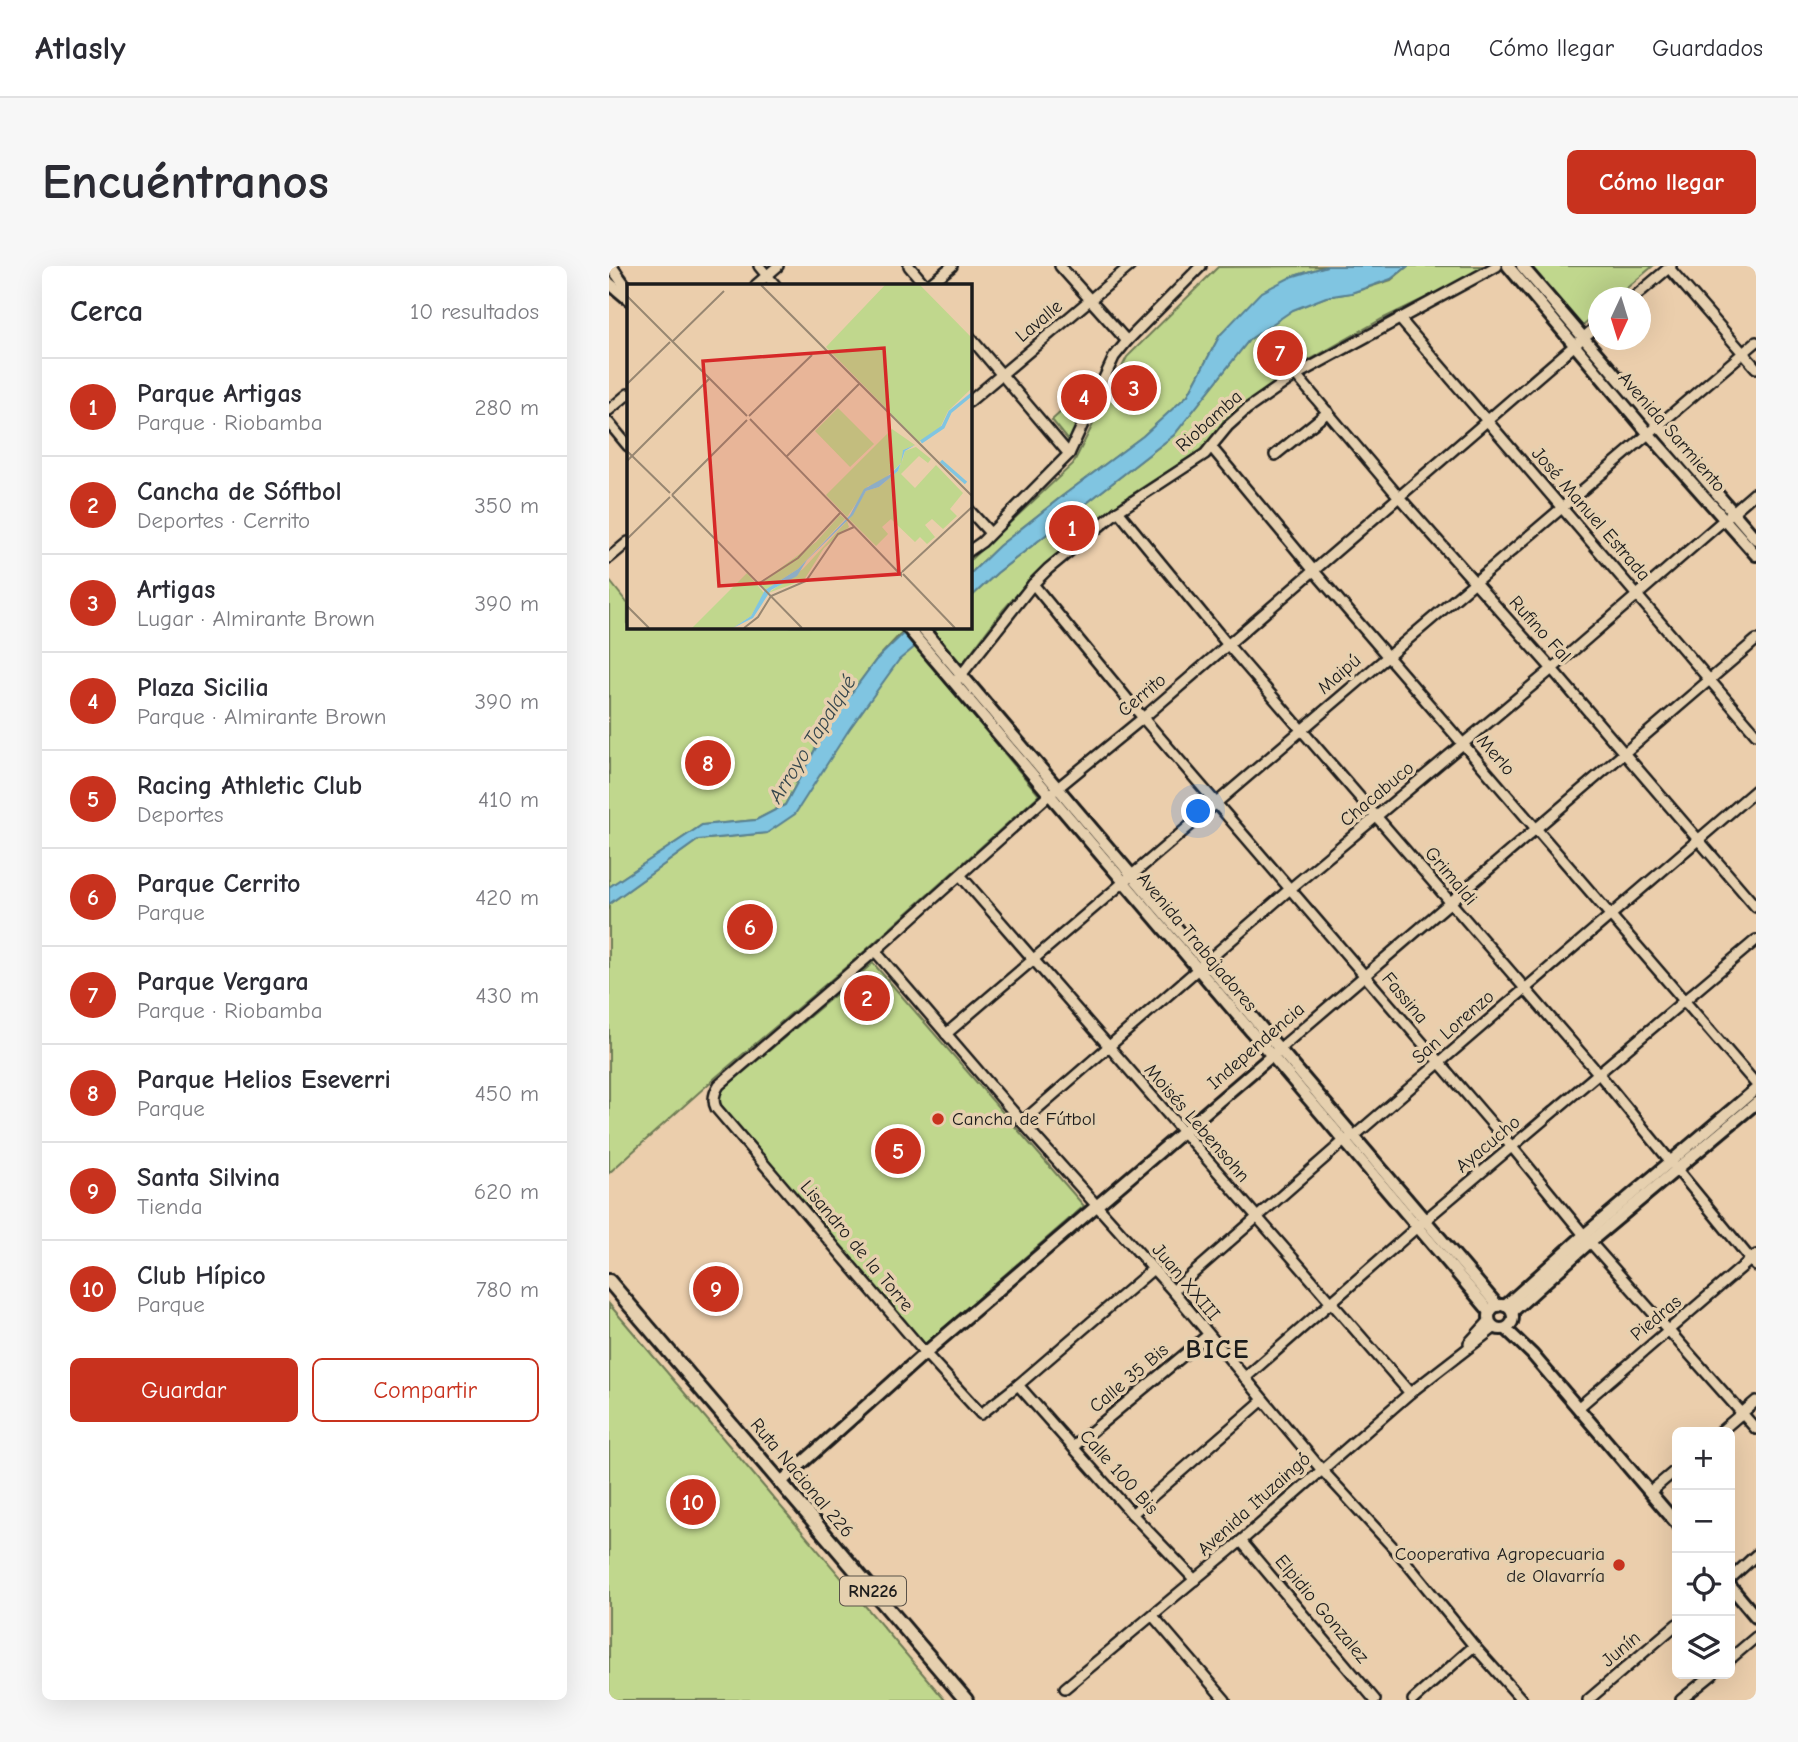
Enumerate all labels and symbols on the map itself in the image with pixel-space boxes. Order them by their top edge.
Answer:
inset map [627,284,971,628]
north arrow [1588,287,1651,350]
street label: Lavalle [1011,295,1067,347]
pin: 7 [1257,327,1303,379]
pin: 3 [1111,362,1157,414]
street label: Avenida Sarmiento [1614,367,1730,497]
pin: 4 [1061,371,1107,423]
street label: Riobamba [1171,386,1247,456]
street label: José Manuel Estrada [1527,443,1655,585]
pin: 1 [1049,502,1095,554]
street label: Rufino Fal [1505,591,1575,667]
street label: Maipú [1313,649,1365,699]
street label: Cerrito [1114,669,1170,721]
water label: Arroyo Tapalqué [763,670,861,808]
street label: Merlo [1472,730,1520,780]
pin: 8 [685,737,731,789]
street label: Chacabuco [1336,757,1418,831]
your location [1181,794,1215,828]
street label: Grimaldi [1420,842,1482,910]
street label: Avenida Trabajadores [1132,868,1262,1016]
pin: 6 [727,901,773,953]
street label: Fassina [1377,968,1433,1028]
pin: 2 [844,972,890,1024]
street label: San Lorenzo [1407,985,1499,1069]
street label: Independencia [1203,998,1309,1094]
street label: Moisés Lebensohn [1140,1059,1254,1187]
place label: Cancha de Fútbol [952,1108,1096,1130]
marker: Cancha de Fútbol [930,1111,946,1127]
street label: Ayacucho [1451,1111,1525,1177]
pin: 5 [875,1125,921,1177]
street label: Lisandro de la Torre [796,1176,918,1316]
street label: Juan XXIII [1148,1239,1224,1325]
pin: 9 [693,1263,739,1315]
street label: Piedras [1626,1290,1686,1346]
district label: BICE [1186,1335,1250,1365]
street label: Calle 35 Bis [1085,1339,1173,1417]
street label: Ruta Nacional 226 [746,1414,858,1542]
street label: Calle 100 Bis [1075,1425,1163,1519]
street label: Avenida Ituzaingó [1193,1448,1315,1560]
pin: 10 [670,1476,716,1528]
place label: Cooperativa Agropecuaria de Olavarría [1395,1543,1605,1587]
street label: Elpidio Gonzalez [1270,1550,1374,1668]
marker: Cooperativa Agropecuaria de Olavarría [1611,1557,1627,1573]
road number: RN226 [840,1576,906,1606]
street label: Junín [1597,1627,1645,1671]

